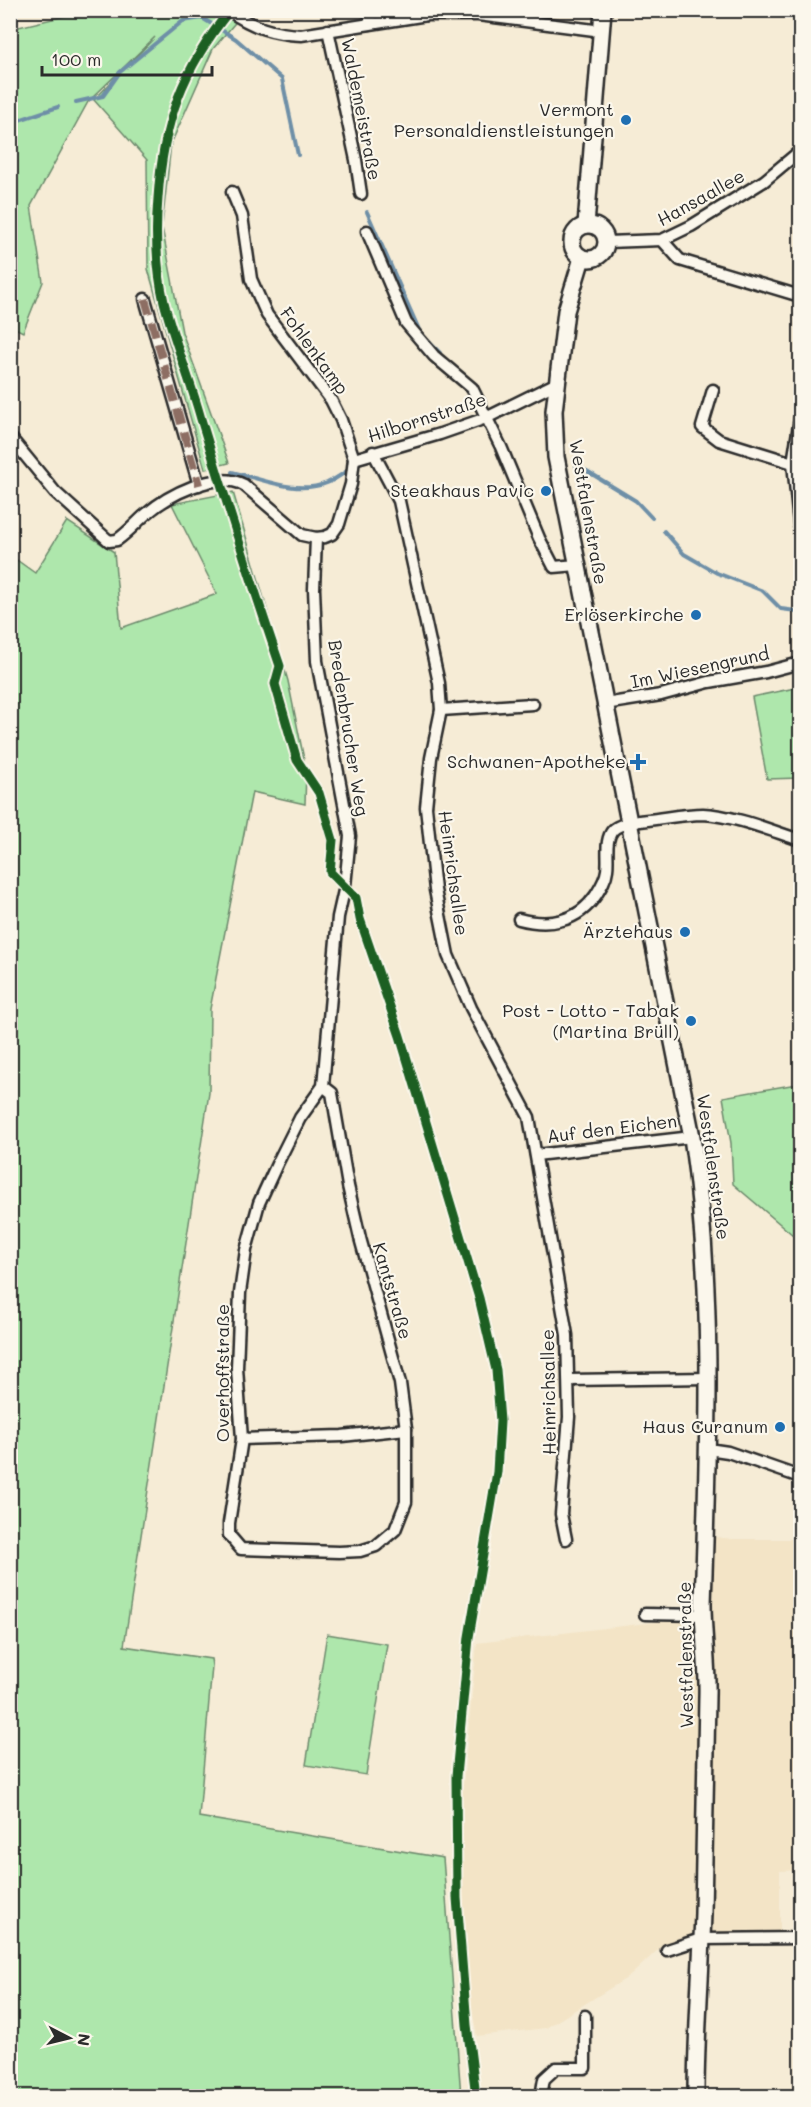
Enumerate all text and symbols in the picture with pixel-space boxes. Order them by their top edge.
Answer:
street label: Waldemeistraße [336,36,388,182]
scale bar [42,39,212,77]
text: 100 m [51,47,101,71]
place label: Vermont Personaldienstleistungen [394,97,614,142]
marker: Vermont Personaldienstleistungen [619,113,633,127]
street label: Hansaallee [652,163,749,231]
street label: Fohlenkamp [275,302,355,399]
street label: Hilbornstraße [364,387,489,448]
street label: Westfalenstraße [564,437,614,586]
place label: Steakhaus Pavic [390,478,534,502]
marker: Steakhaus Pavic [539,484,553,498]
place label: Erlöserkirche [565,602,684,626]
marker: Erlöserkirche [689,608,703,622]
street label: Bredenbrucher Weg [323,638,375,818]
street label: Im Wiesengrund [628,641,771,693]
place label: Schwanen-Apotheke [447,749,626,773]
marker: Schwanen-Apotheke [631,755,645,769]
street label: Heinrichsallee [433,809,475,937]
place label: Ärztehaus [582,919,673,943]
marker: Ärztehaus [678,925,692,939]
place label: Post - Lotto - Tabak (Martina Brüll) [502,998,679,1043]
marker: Post - Lotto - Tabak (Martina Brüll) [684,1014,698,1028]
street label: Westfalenstraße [692,1092,736,1241]
street label: Auf den Eichen [545,1108,678,1148]
street label: Kantstraße [368,1240,418,1342]
street label: Overhoffstraße [210,1304,234,1442]
street label: Heinrichsallee [535,1329,561,1455]
place label: Haus Curanum [642,1414,768,1438]
marker: Haus Curanum [773,1420,787,1434]
street label: Westfalenstraße [672,1581,698,1729]
north arrow [39,2008,99,2068]
text: N [73,2033,96,2047]

